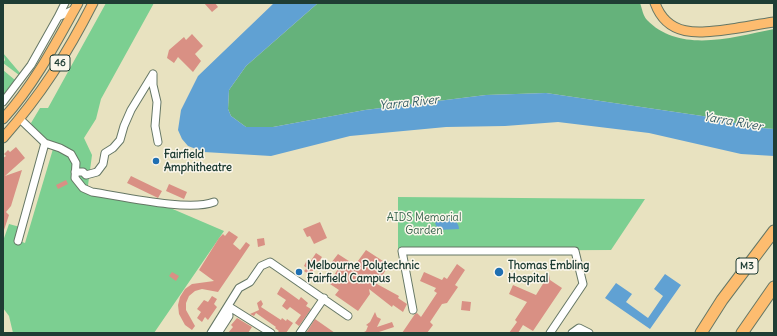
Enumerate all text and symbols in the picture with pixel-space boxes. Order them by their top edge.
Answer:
road number: 46 [50,55,70,71]
water label: Yarra River [379,93,439,113]
water label: Yarra River [702,110,764,134]
place label: Fairfield Amphitheatre [164,148,232,174]
marker: Fairfield Amphitheatre [151,156,161,166]
park label: AIDS Memorial Garden [387,211,461,237]
road number: M3 [736,258,758,274]
place label: Melbourne Polytechnic Fairfield Campus [307,259,419,285]
place label: Thomas Embling Hospital [508,259,589,285]
marker: Thomas Embling Hospital [493,266,505,278]
marker: Melbourne Polytechnic Fairfield Campus [294,267,304,277]

